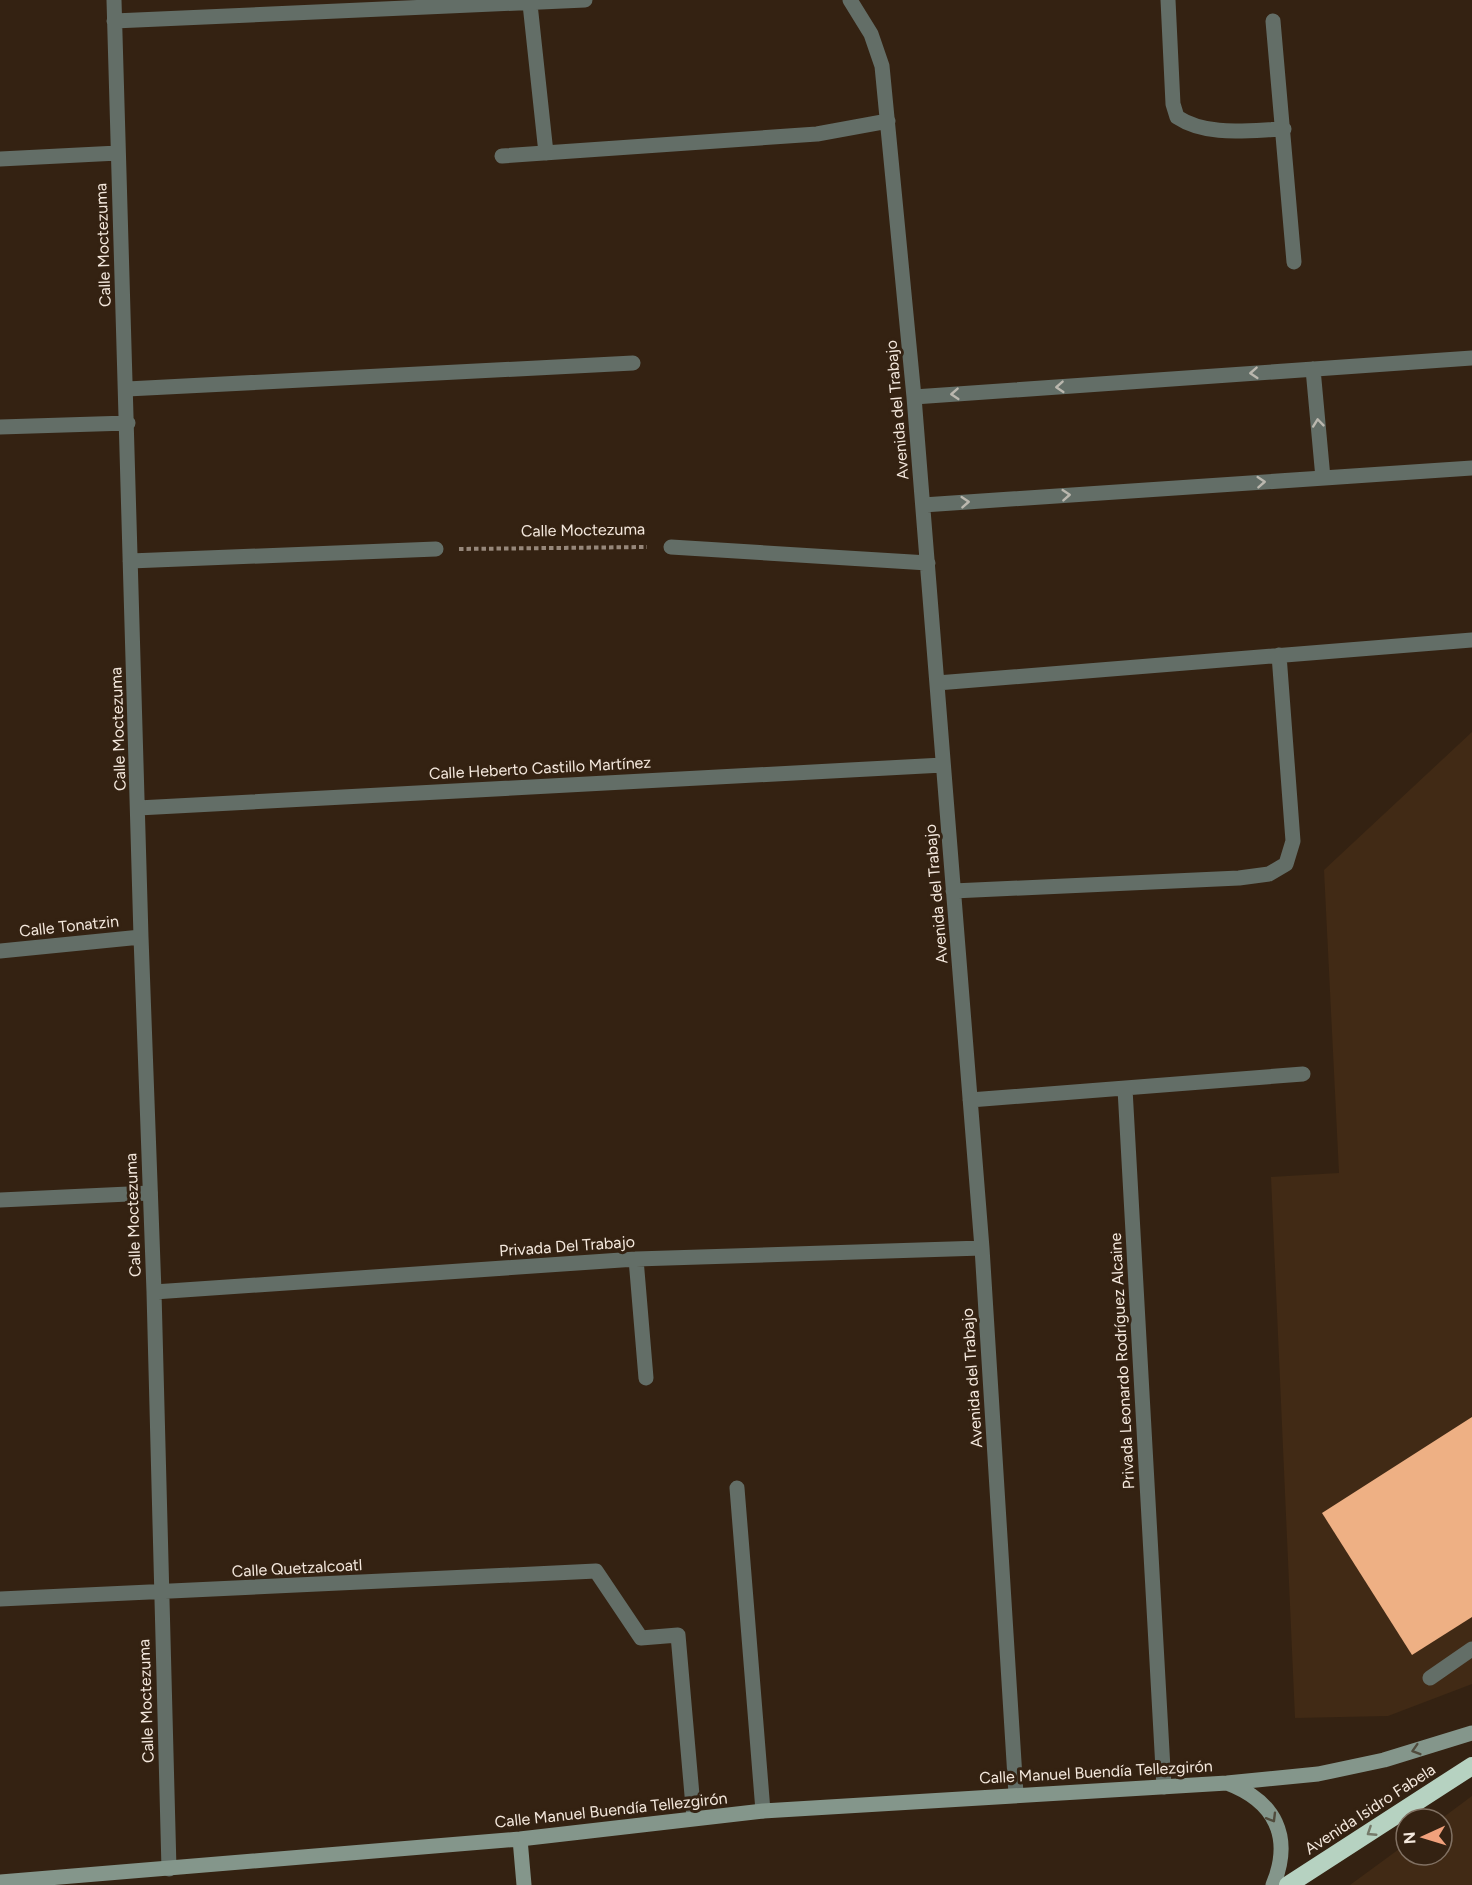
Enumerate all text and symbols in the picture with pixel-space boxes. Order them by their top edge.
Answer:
street label: Calle Moctezuma [91,183,115,307]
street label: Avenida del Trabajo [881,339,913,481]
one-way arrow [1250,366,1259,379]
one-way arrow [1055,380,1064,393]
one-way arrow [950,388,959,401]
one-way arrow [1312,419,1325,428]
one-way arrow [1256,476,1265,489]
one-way arrow [1062,489,1071,502]
one-way arrow [961,495,970,508]
street label: Calle Moctezuma [521,519,645,541]
street label: Calle Moctezuma [106,667,130,791]
street label: Calle Heberto Castillo Martínez [428,753,652,783]
street label: Avenida del Trabajo [920,823,952,965]
street label: Calle Tonatzin [18,911,120,941]
street label: Calle Moctezuma [121,1153,145,1277]
street label: Privada Del Trabajo [498,1232,636,1260]
street label: Privada Leonardo Rodríguez Alcaine [1106,1232,1138,1490]
street label: Avenida del Trabajo [958,1308,986,1448]
street label: Calle Quetzalcoatl [231,1555,363,1581]
street label: Calle Moctezuma [134,1639,158,1763]
one-way arrow [1411,1743,1422,1755]
street label: Calle Manuel Buendía Tellezgirón [979,1756,1213,1788]
street label: Avenida Isidro Fabela [1301,1760,1439,1858]
street label: Calle Manuel Buendía Tellezgirón [494,1788,728,1832]
north arrow [1394,1807,1454,1867]
one-way arrow [1264,1812,1276,1822]
one-way arrow [1366,1825,1377,1836]
text: N [1400,1831,1419,1845]

